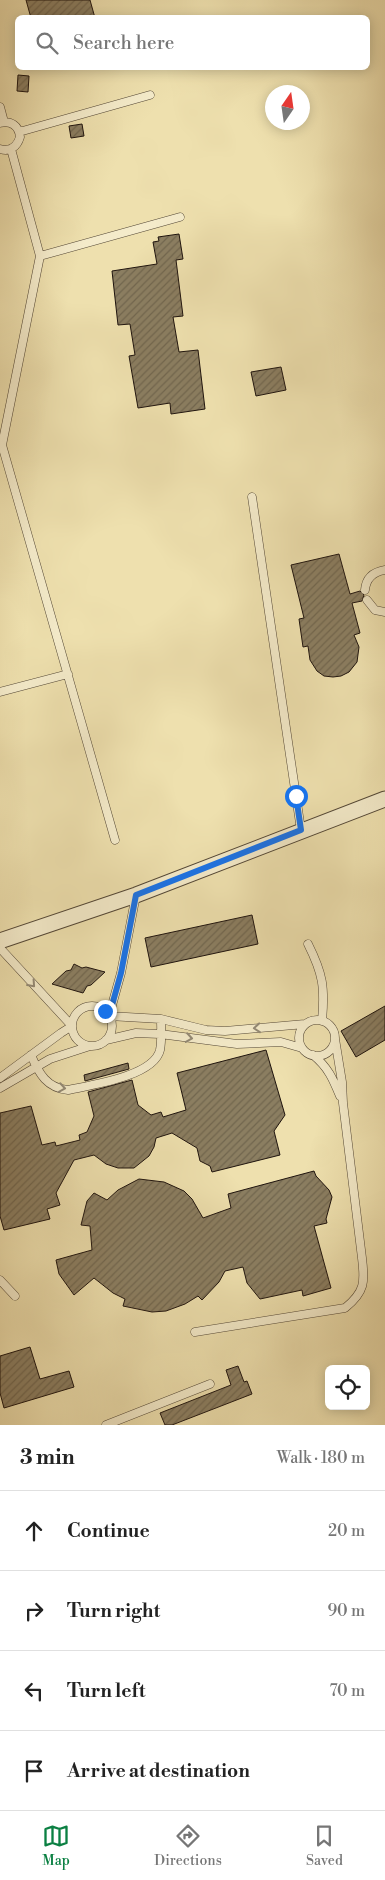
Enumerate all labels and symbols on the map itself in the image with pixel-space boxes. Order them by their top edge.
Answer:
north arrow [265,85,310,130]
route start [285,785,308,808]
one-way arrow [27,979,36,988]
route end [94,1000,117,1023]
one-way arrow [252,1023,260,1034]
one-way arrow [185,1033,194,1043]
one-way arrow [59,1082,67,1093]

